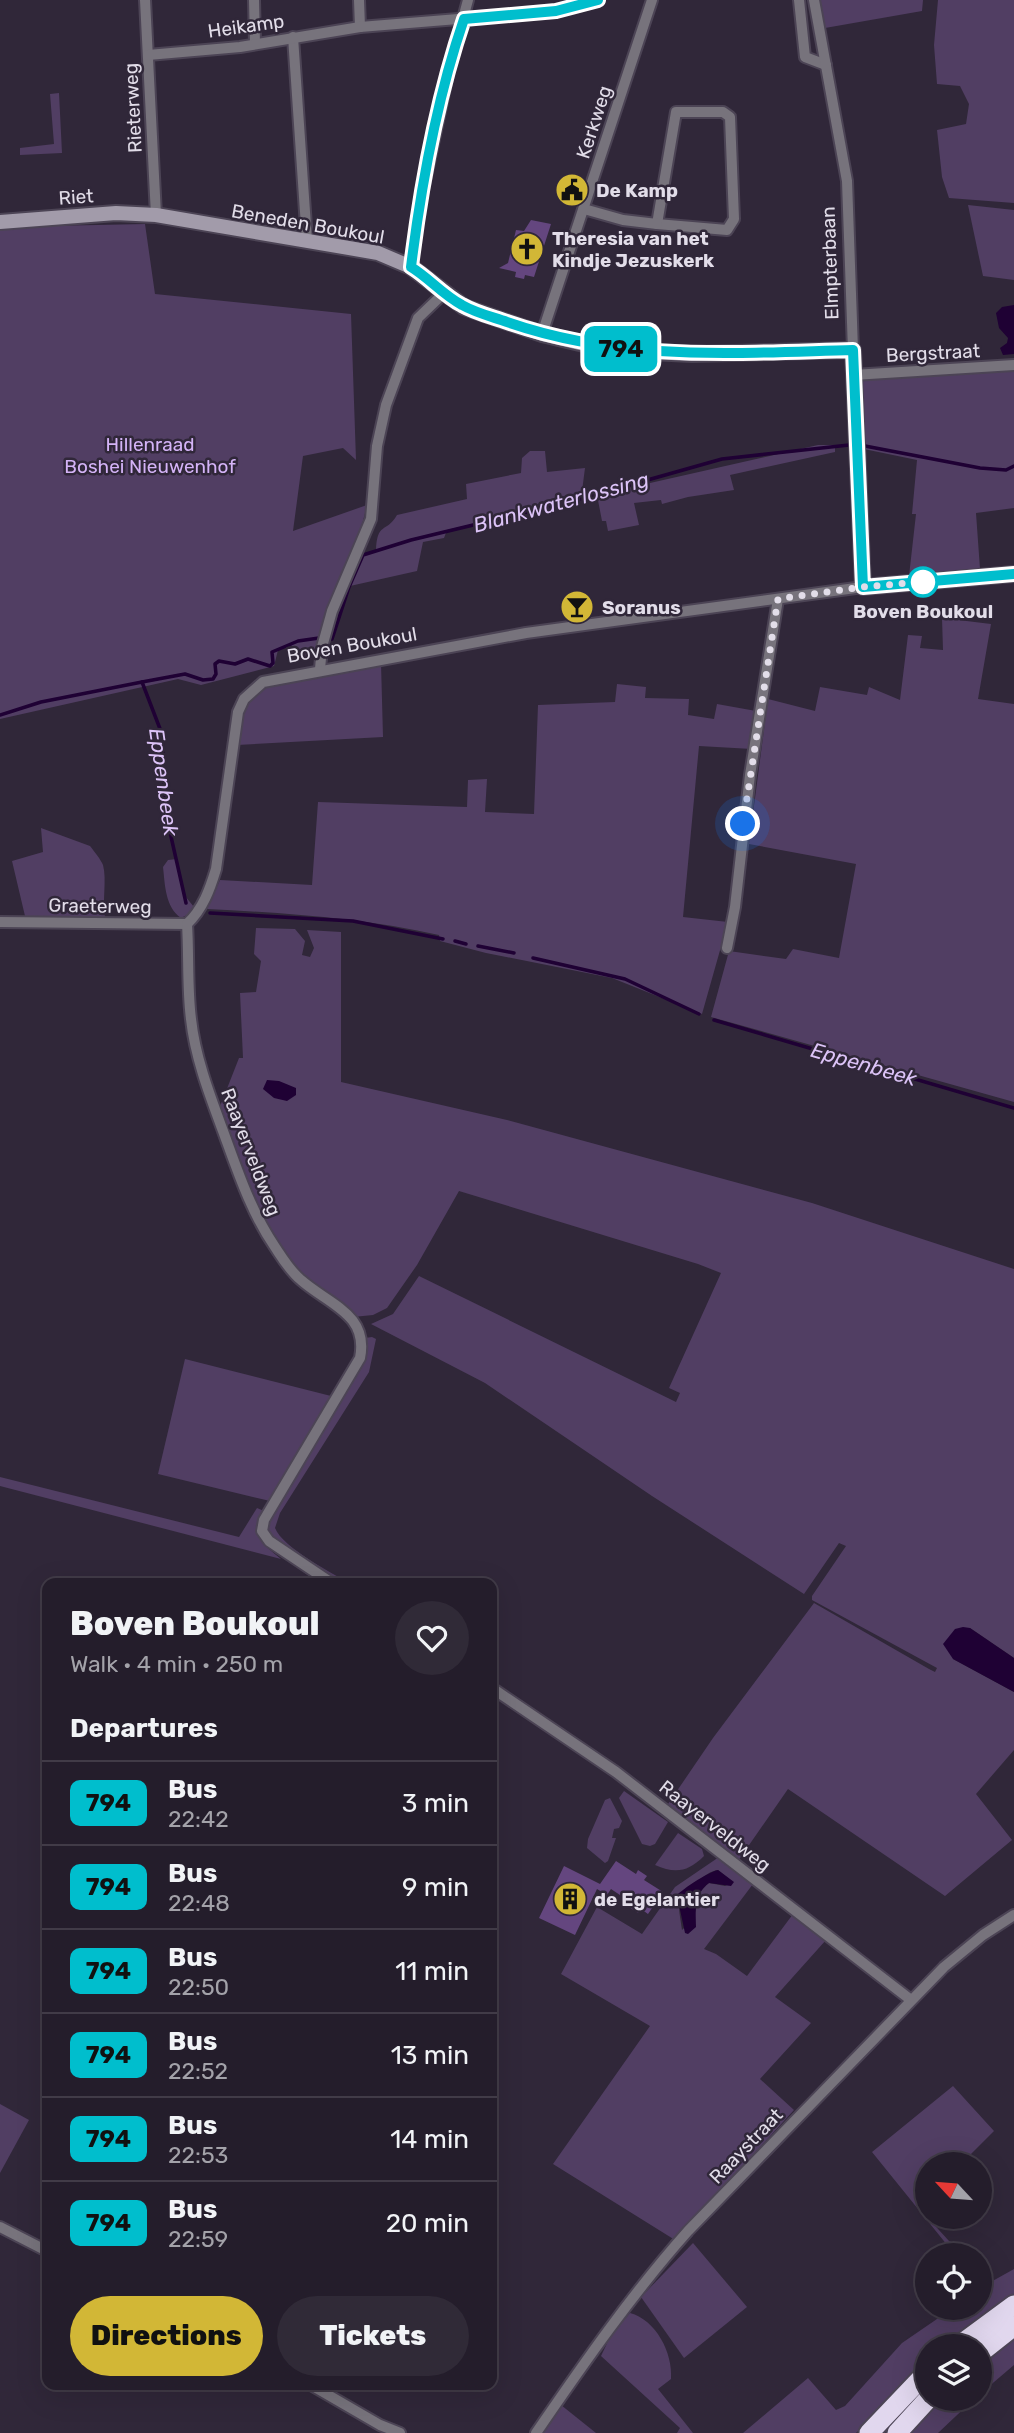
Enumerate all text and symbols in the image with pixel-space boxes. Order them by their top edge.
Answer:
street label: Heikamp [206,9,286,43]
street label: Rieterweg [119,63,147,153]
street label: Kerkweg [571,83,617,161]
public building icon: De Kamp [553,171,591,209]
place label: De Kamp [596,179,678,202]
street label: Riet [58,184,95,210]
street label: Beneden Boukoul [230,199,386,249]
street label: Elmpterbaan [817,206,843,320]
place label: Theresia van het Kindje Jezuskerk [552,227,714,272]
church icon: Theresia van het Kindje Jezuskerk [508,230,546,268]
line badge: 794 [581,326,661,372]
text: 794 [598,335,644,363]
street label: Bergstraat [885,339,981,367]
park label: Hillenraad Boshei Nieuwenhof [64,433,236,478]
water label: Blankwaterlossing [470,467,652,537]
marker: Boven Boukoul [908,567,938,597]
bar icon: Soranus [558,588,596,626]
place label: Soranus [602,596,681,619]
place label: Boven Boukoul [853,600,993,623]
street label: Boven Boukoul [285,622,419,668]
water label: Eppenbeek [144,726,184,839]
your location [725,806,760,841]
street label: Graeterweg [48,894,152,918]
water label: Eppenbeek [808,1037,921,1091]
street label: Raayerveldweg [216,1085,286,1219]
button: heart [395,1601,469,1675]
text: Boven Boukoul [70,1604,320,1643]
text: Walk · 4 min · 250 m [70,1650,283,1678]
text: Departures [70,1713,218,1744]
text: Bus [168,1774,217,1805]
street label: Raayerveldweg [655,1775,775,1877]
text: 3 min [402,1788,469,1819]
text: 794 [86,1789,131,1817]
text: 22:42 [168,1805,229,1833]
text: Bus [168,1858,217,1889]
text: 9 min [402,1872,469,1903]
text: 794 [86,1873,131,1901]
building icon: de Egelantier [551,1880,589,1918]
place label: de Egelantier [594,1888,720,1911]
text: 22:48 [168,1889,230,1917]
text: Bus [168,1942,217,1973]
text: 11 min [395,1956,469,1987]
text: 794 [86,1957,131,1985]
text: 22:50 [168,1973,229,2001]
text: Bus [168,2026,217,2057]
text: 13 min [391,2040,469,2071]
text: 794 [86,2041,131,2069]
text: 22:52 [168,2057,228,2085]
street label: Raaystraat [704,2103,788,2188]
text: Bus [168,2110,217,2141]
text: 14 min [390,2124,469,2155]
text: 794 [86,2125,131,2153]
text: 22:53 [168,2141,228,2169]
north arrow [915,2152,992,2230]
map controls [915,2152,992,2411]
text: Bus [168,2194,217,2225]
text: 20 min [386,2208,469,2239]
text: 794 [86,2209,131,2237]
text: 22:59 [168,2225,228,2253]
button: locate [915,2243,992,2320]
button: Directions [70,2296,263,2376]
button: Tickets [277,2296,469,2376]
button: layers [915,2334,992,2411]

